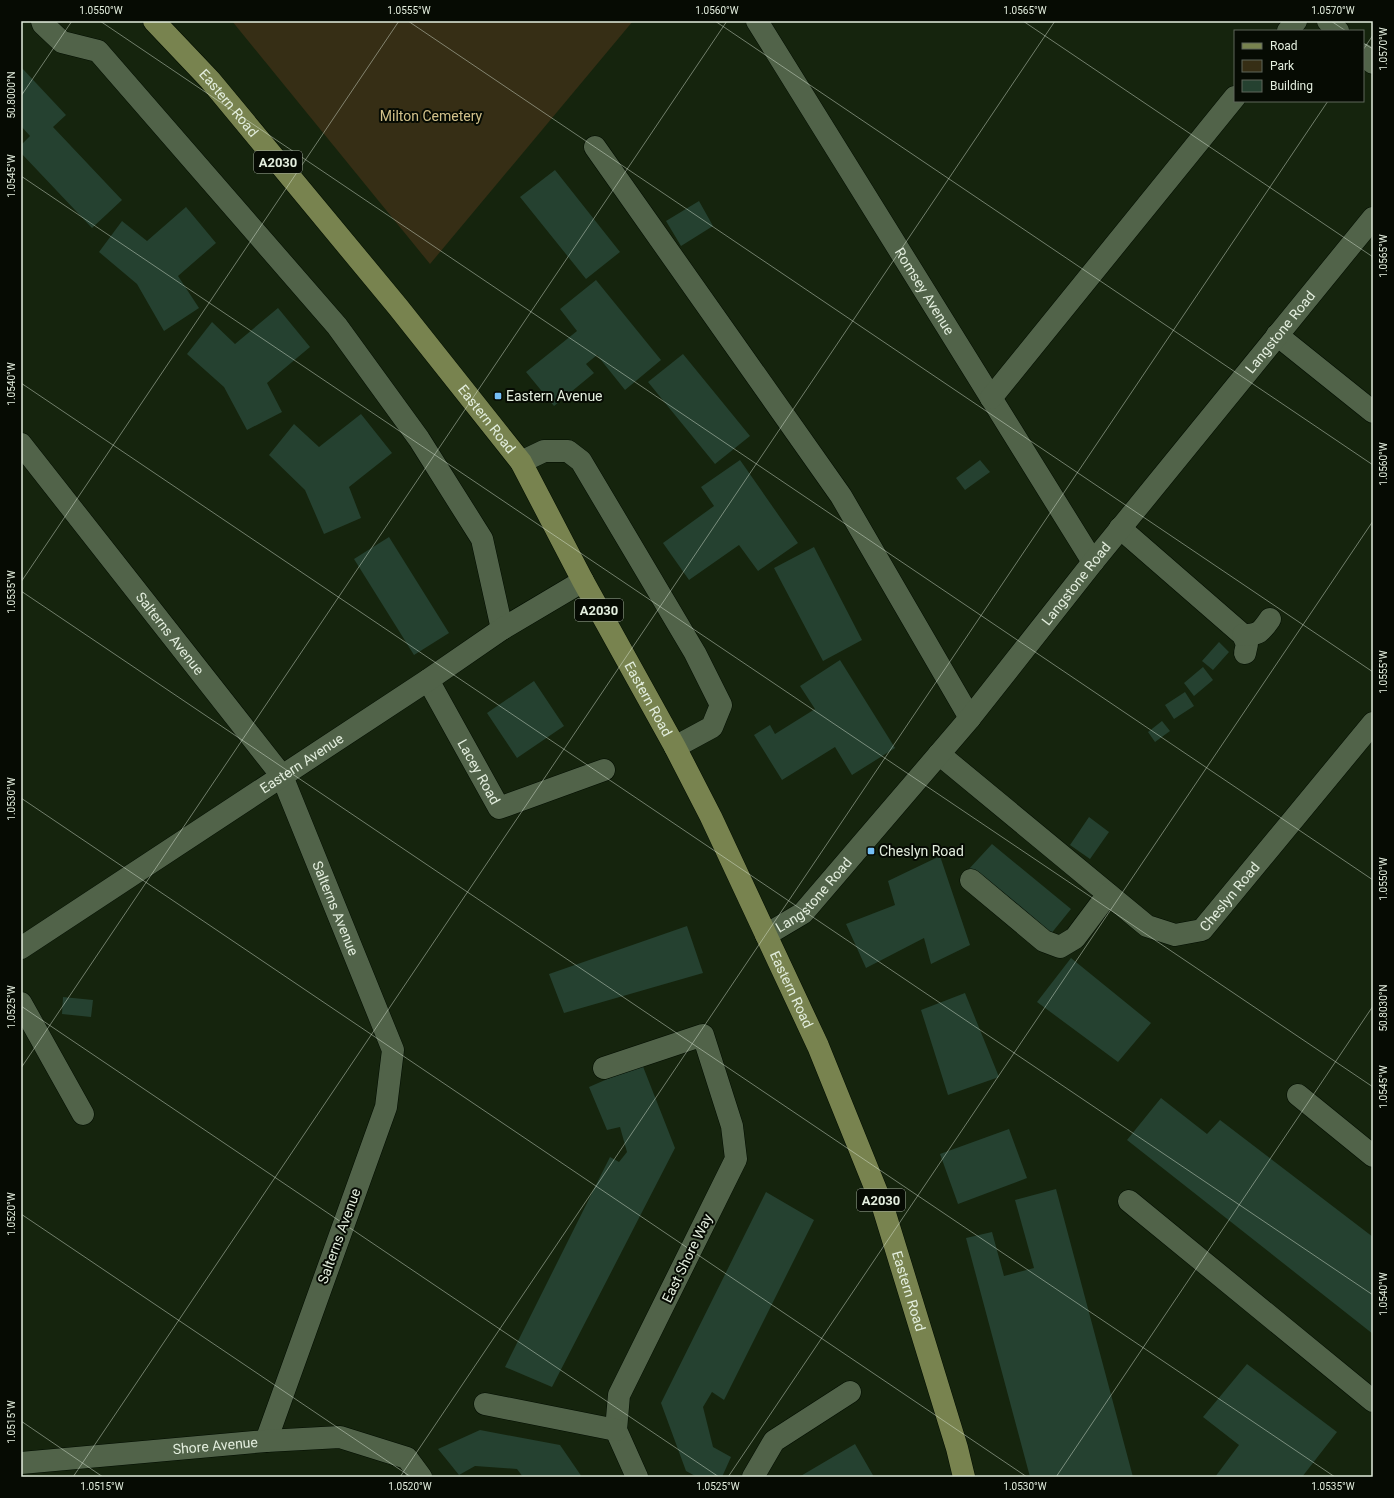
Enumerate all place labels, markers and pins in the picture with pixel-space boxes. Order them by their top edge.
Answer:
place label: Eastern Avenue [506,388,603,404]
marker: Eastern Avenue [493,391,503,401]
place label: Cheslyn Road [879,843,964,859]
marker: Cheslyn Road [866,846,876,856]

